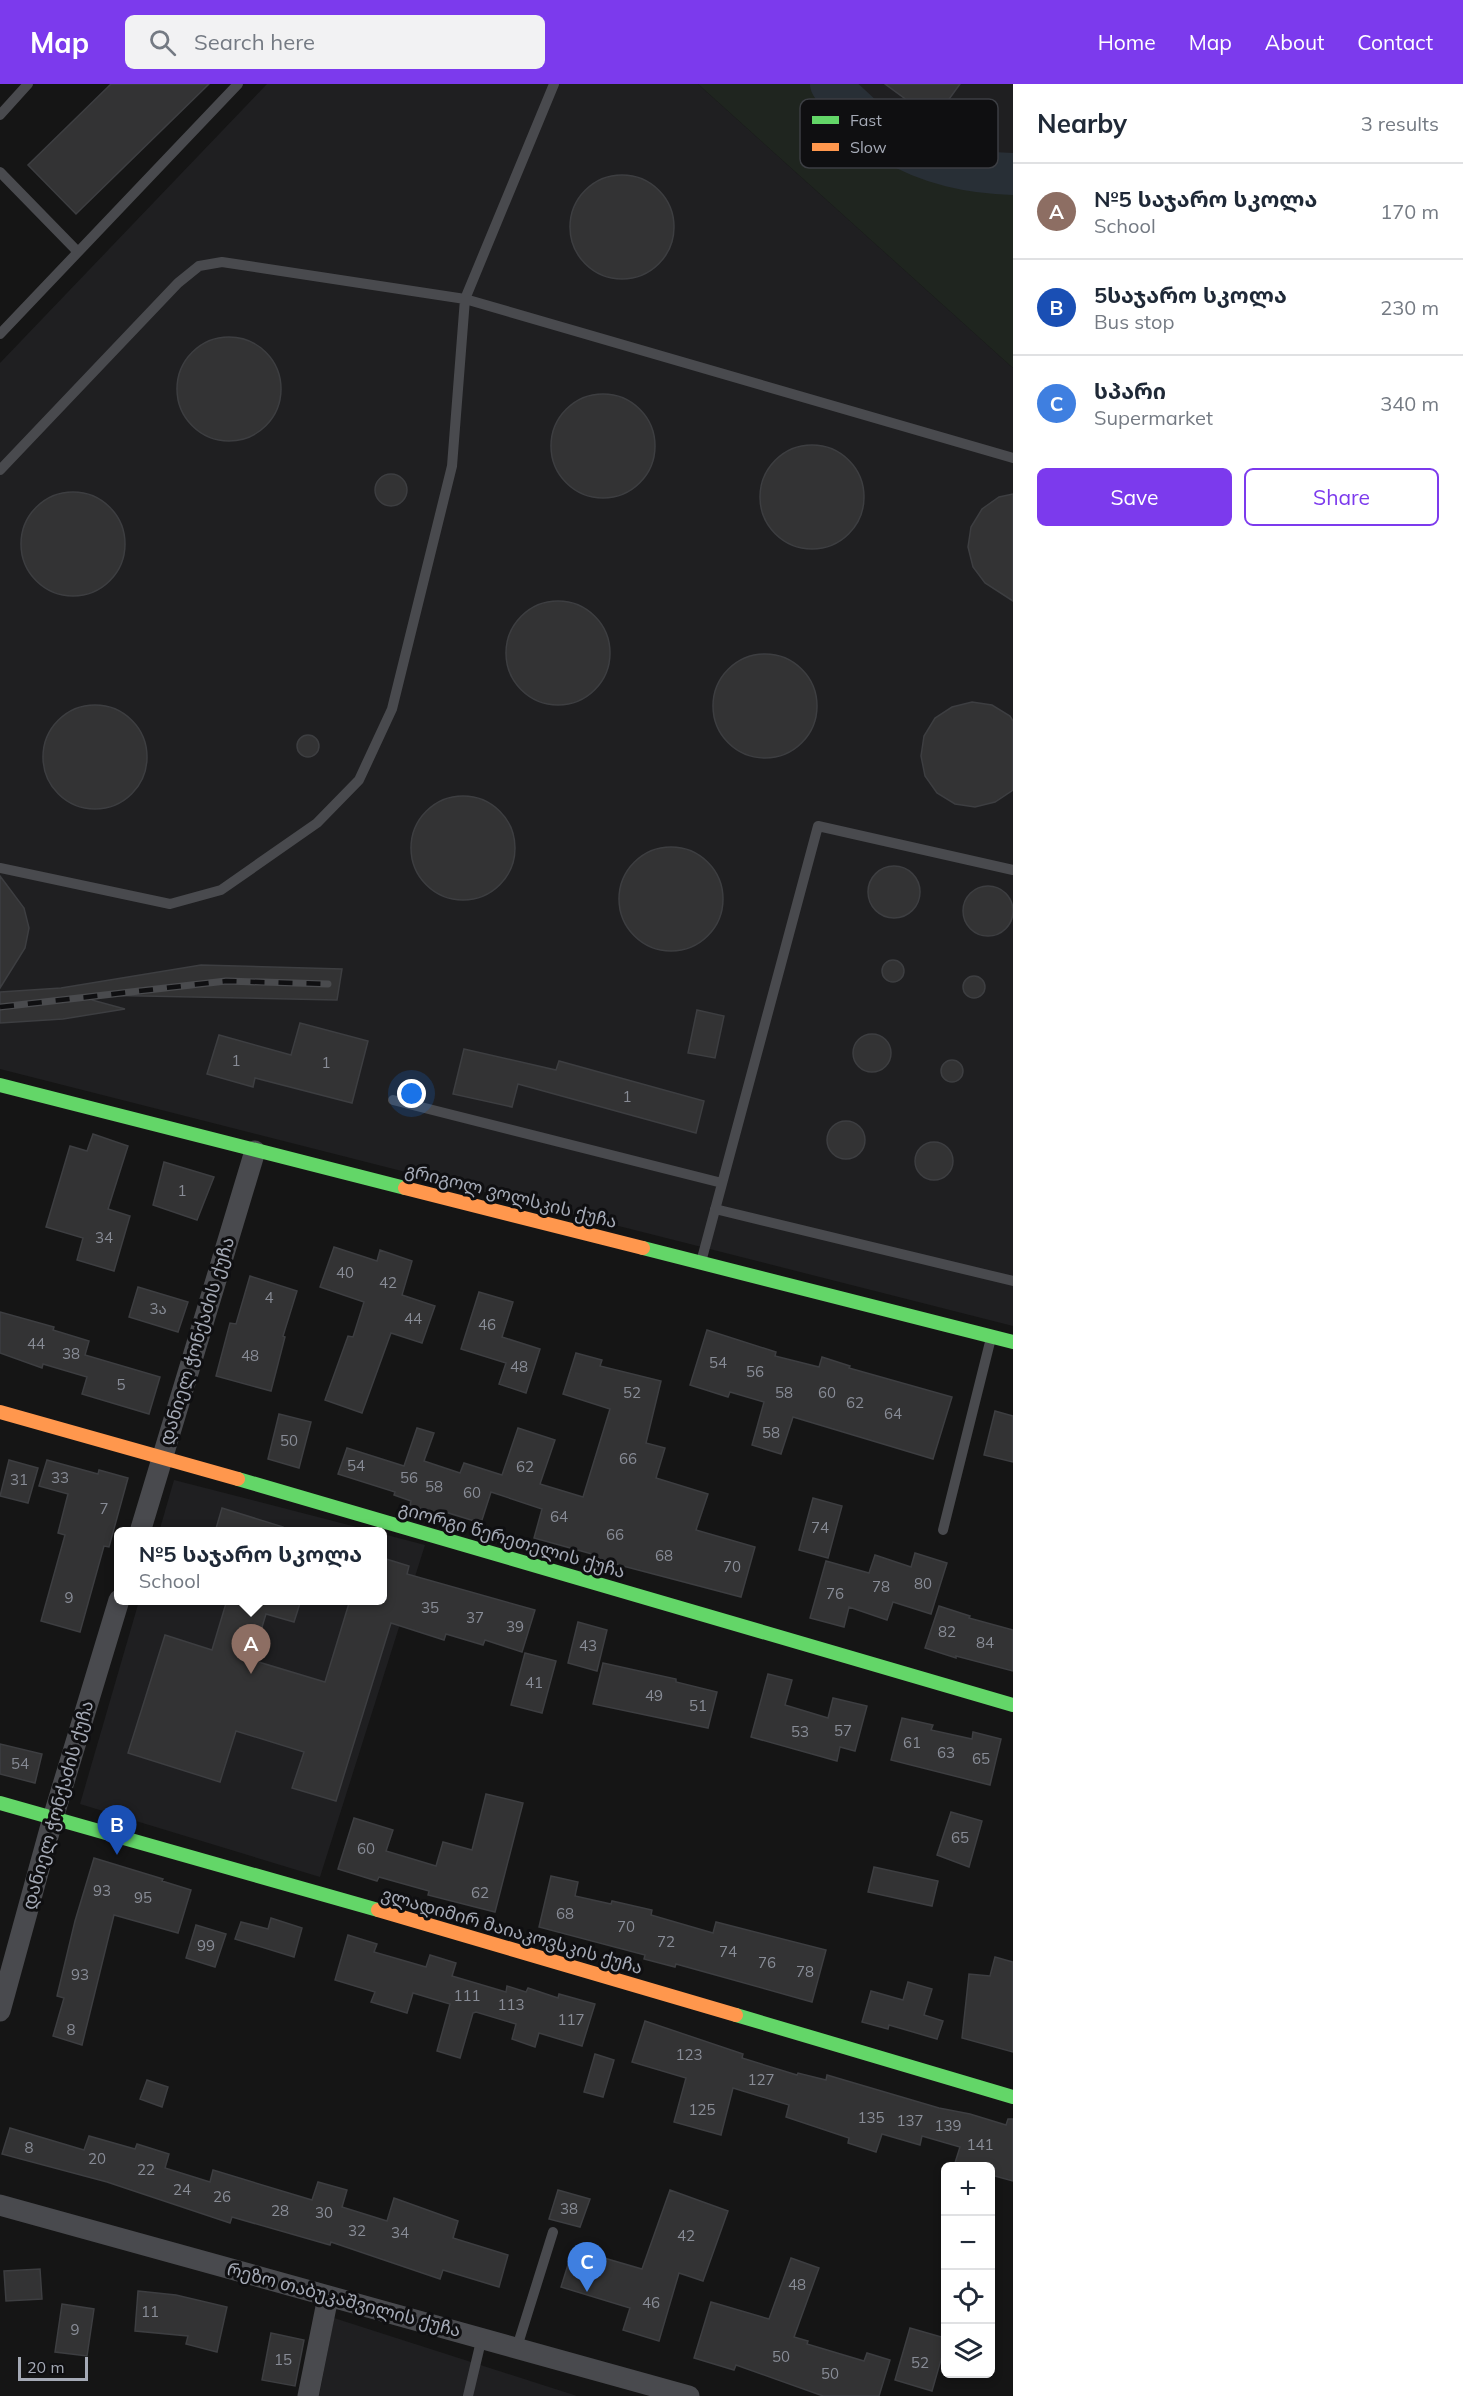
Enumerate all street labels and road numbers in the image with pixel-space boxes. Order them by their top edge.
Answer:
street label: გრიგოლ ვოლსკის ქუჩა [403,1158,619,1233]
street label: დანიელ ჭონქაძის ქუჩა [154,1234,239,1448]
street label: გიორგი წერეთელის ქუჩა [396,1496,628,1583]
street label: დანიელ ჭონქაძის ქუჩა [17,1698,98,1912]
street label: ვლადიმირ მაიაკოვსკის ქუჩა [379,1882,646,1979]
street label: რეზო თაბუკაშვილის ქუჩა [225,2257,464,2342]

